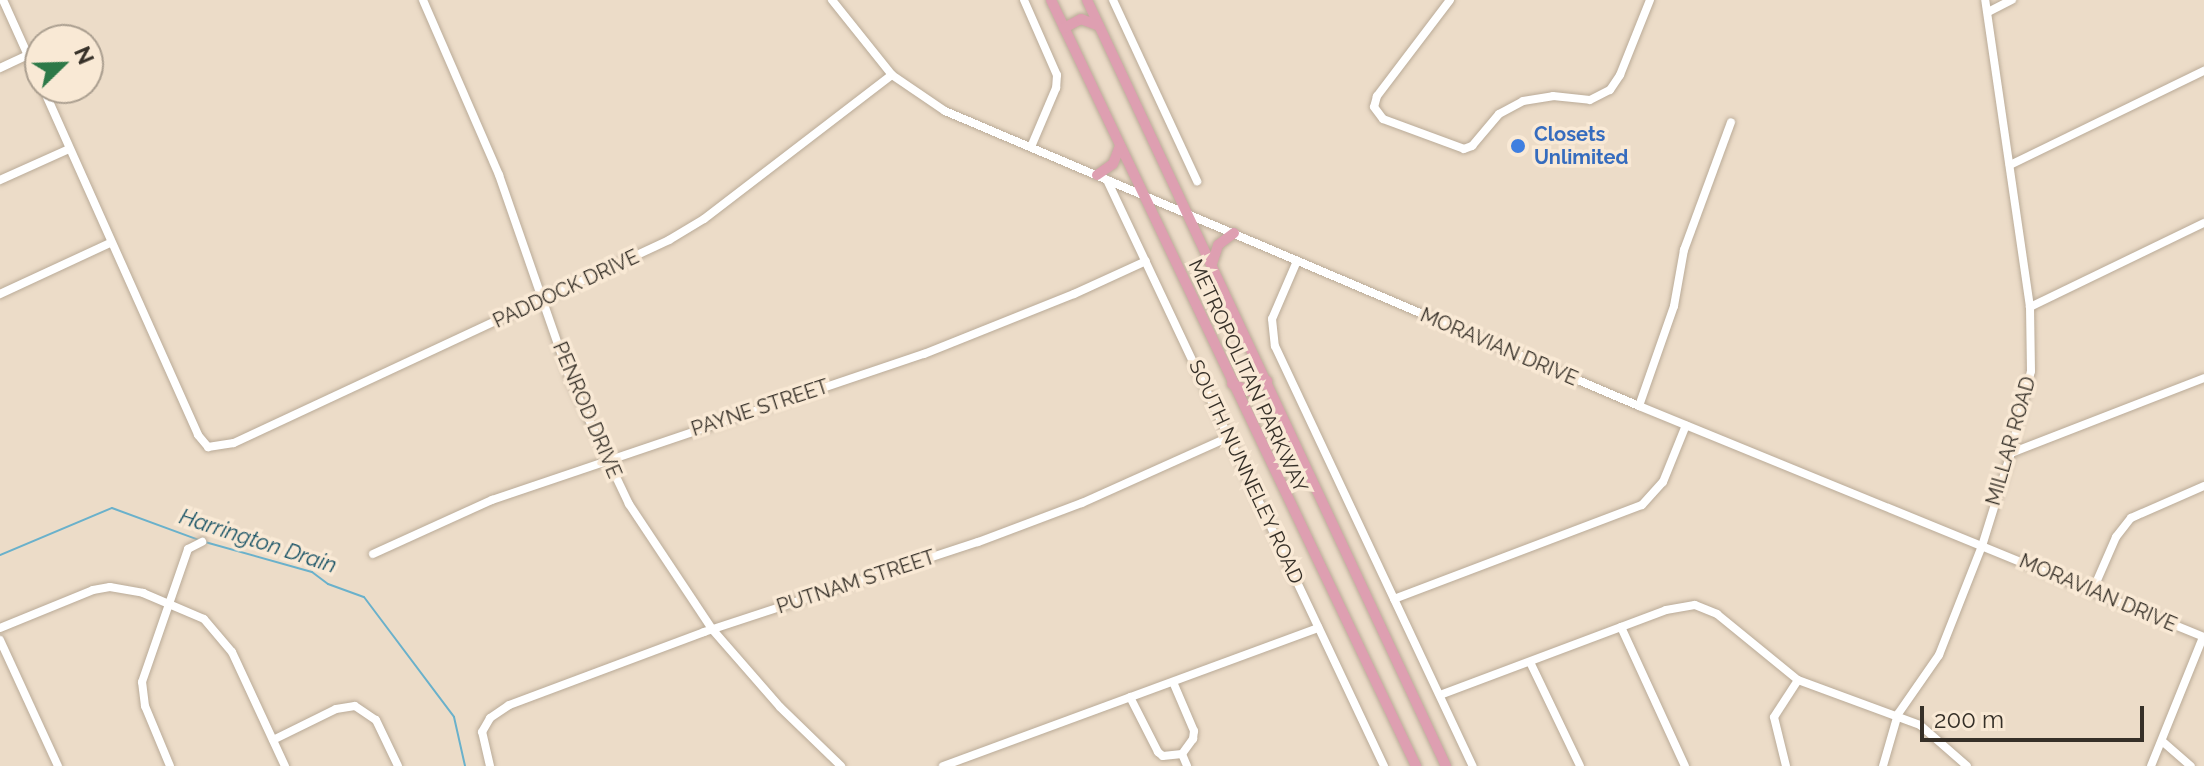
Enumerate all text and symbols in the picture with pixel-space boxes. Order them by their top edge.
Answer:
north arrow [24,24,104,104]
text: N [69,43,99,68]
place label: Closets Unlimited [1534,122,1628,169]
marker: Closets Unlimited [1509,137,1527,155]
street label: PADDOCK DRIVE [489,245,643,333]
street label: METROPOLITAN PARKWAY [1183,256,1313,496]
street label: MORAVIAN DRIVE [1417,303,1581,391]
street label: PENROD DRIVE [548,338,626,482]
street label: SOUTH NUNNELEY ROAD [1183,356,1309,588]
street label: PAYNE STREET [688,374,832,442]
street label: MILLAR ROAD [1981,374,2041,508]
water label: Harrington Drain [176,503,340,579]
street label: PUTNAM STREET [774,545,938,619]
street label: MORAVIAN DRIVE [2016,549,2180,637]
scale bar [1924,690,2148,740]
text: 200 m [1934,705,2004,734]

